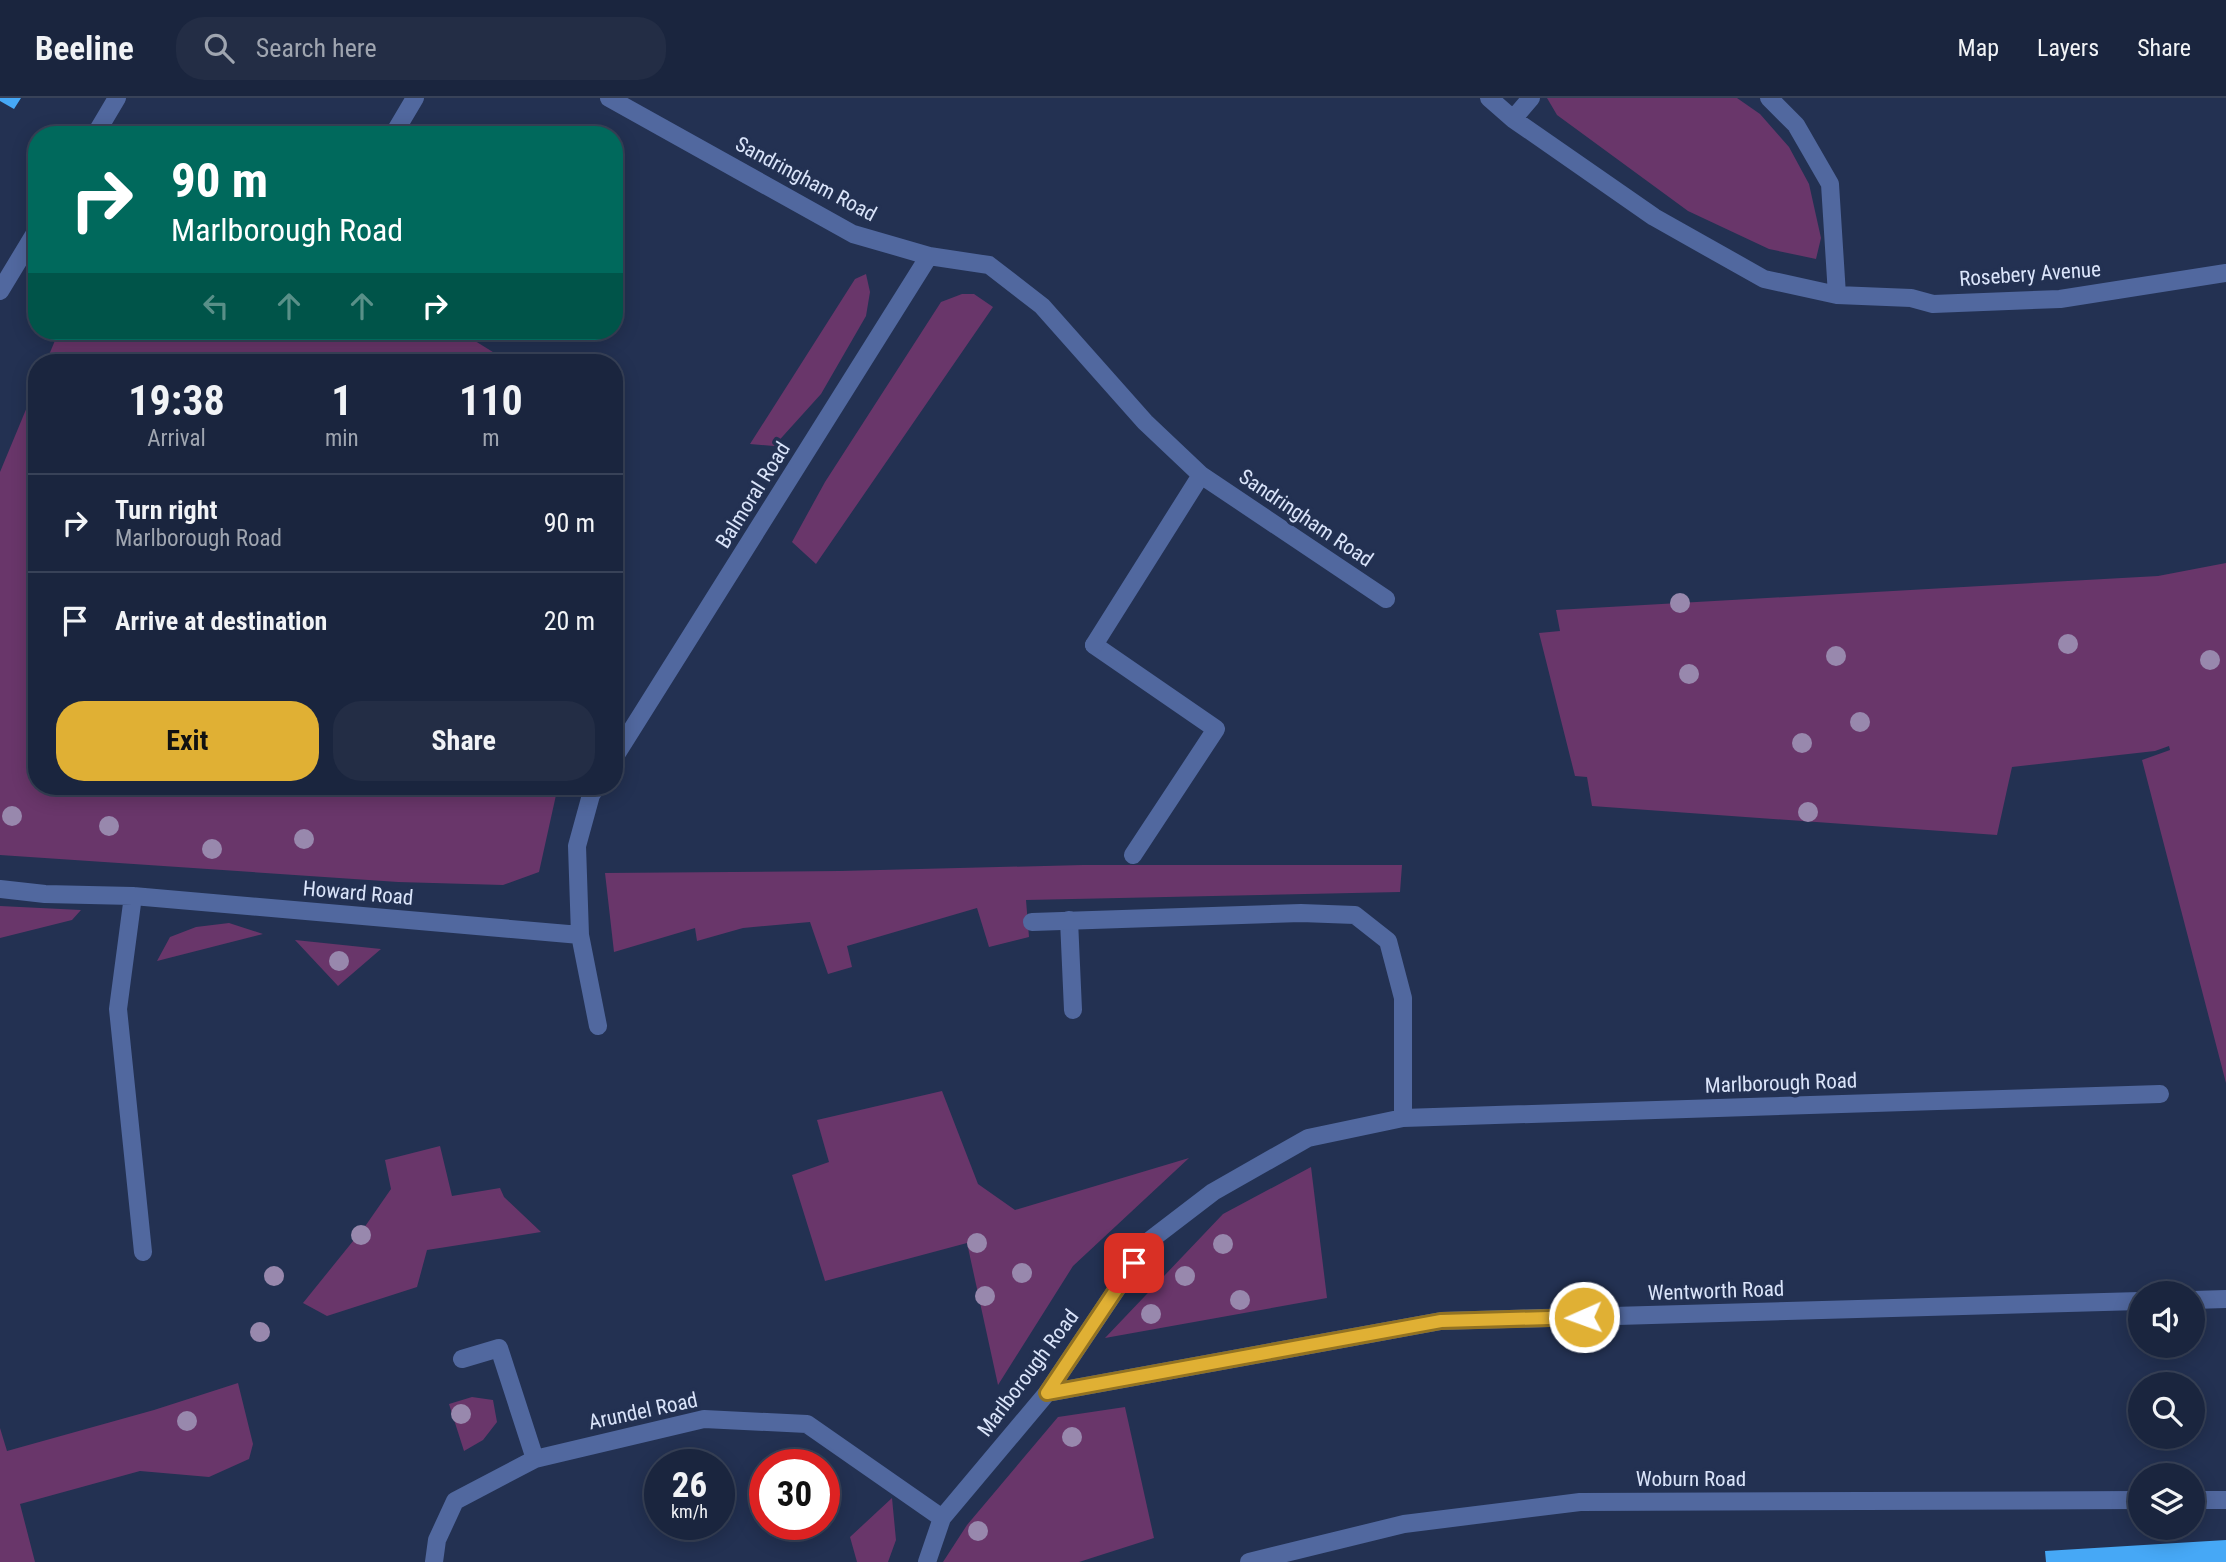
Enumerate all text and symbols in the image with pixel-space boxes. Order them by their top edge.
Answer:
search box [176,17,666,80]
text: Beeline [35,29,134,68]
icon: search [200,29,238,67]
text: Search here [256,33,377,63]
text: Map [1958,34,1999,62]
text: Layers [2037,34,2099,62]
text: Share [2137,34,2191,62]
street label: Sandringham Road [731,132,881,226]
text: 90 m [171,152,268,209]
icon: right [56,154,147,245]
text: Marlborough Road [171,211,403,249]
street label: Rosebery Avenue [1958,257,2102,291]
icon: left [197,287,235,325]
icon: ahead [270,287,308,325]
icon: ahead [343,287,381,325]
icon: right [416,287,454,325]
text: 19:38 [128,376,225,425]
text: 1 [331,376,352,425]
text: 110 [459,376,523,425]
text: Arrival [147,425,206,452]
text: min [325,425,359,452]
text: m [482,425,499,452]
street label: Balmoral Road [711,438,795,552]
street label: Sandringham Road [1235,464,1377,572]
text: Turn right [115,495,217,525]
icon: right [56,504,94,542]
text: 90 m [544,508,595,538]
text: Marlborough Road [115,525,282,552]
icon: arrive [56,602,94,640]
text: Arrive at destination [115,606,327,636]
text: 20 m [544,606,595,636]
button: Exit [56,701,319,781]
button: Share [333,701,595,781]
street label: Howard Road [302,876,414,910]
street label: Marlborough Road [1704,1068,1858,1098]
pin [1104,1233,1164,1293]
icon: arrive [1115,1244,1153,1282]
street label: Wentworth Road [1647,1277,1785,1305]
position arrow [1547,1280,1621,1354]
map controls [2128,1281,2205,1540]
button: sound [2128,1281,2205,1358]
street label: Marlborough Road [973,1305,1083,1441]
button: search [2128,1372,2205,1449]
street label: Arundel Road [586,1388,700,1434]
speed limit sign: 30 [749,1449,840,1540]
button: layers [2128,1463,2205,1540]
text: 26 [672,1465,707,1506]
street label: Woburn Road [1636,1467,1746,1491]
text: km/h [671,1501,708,1522]

